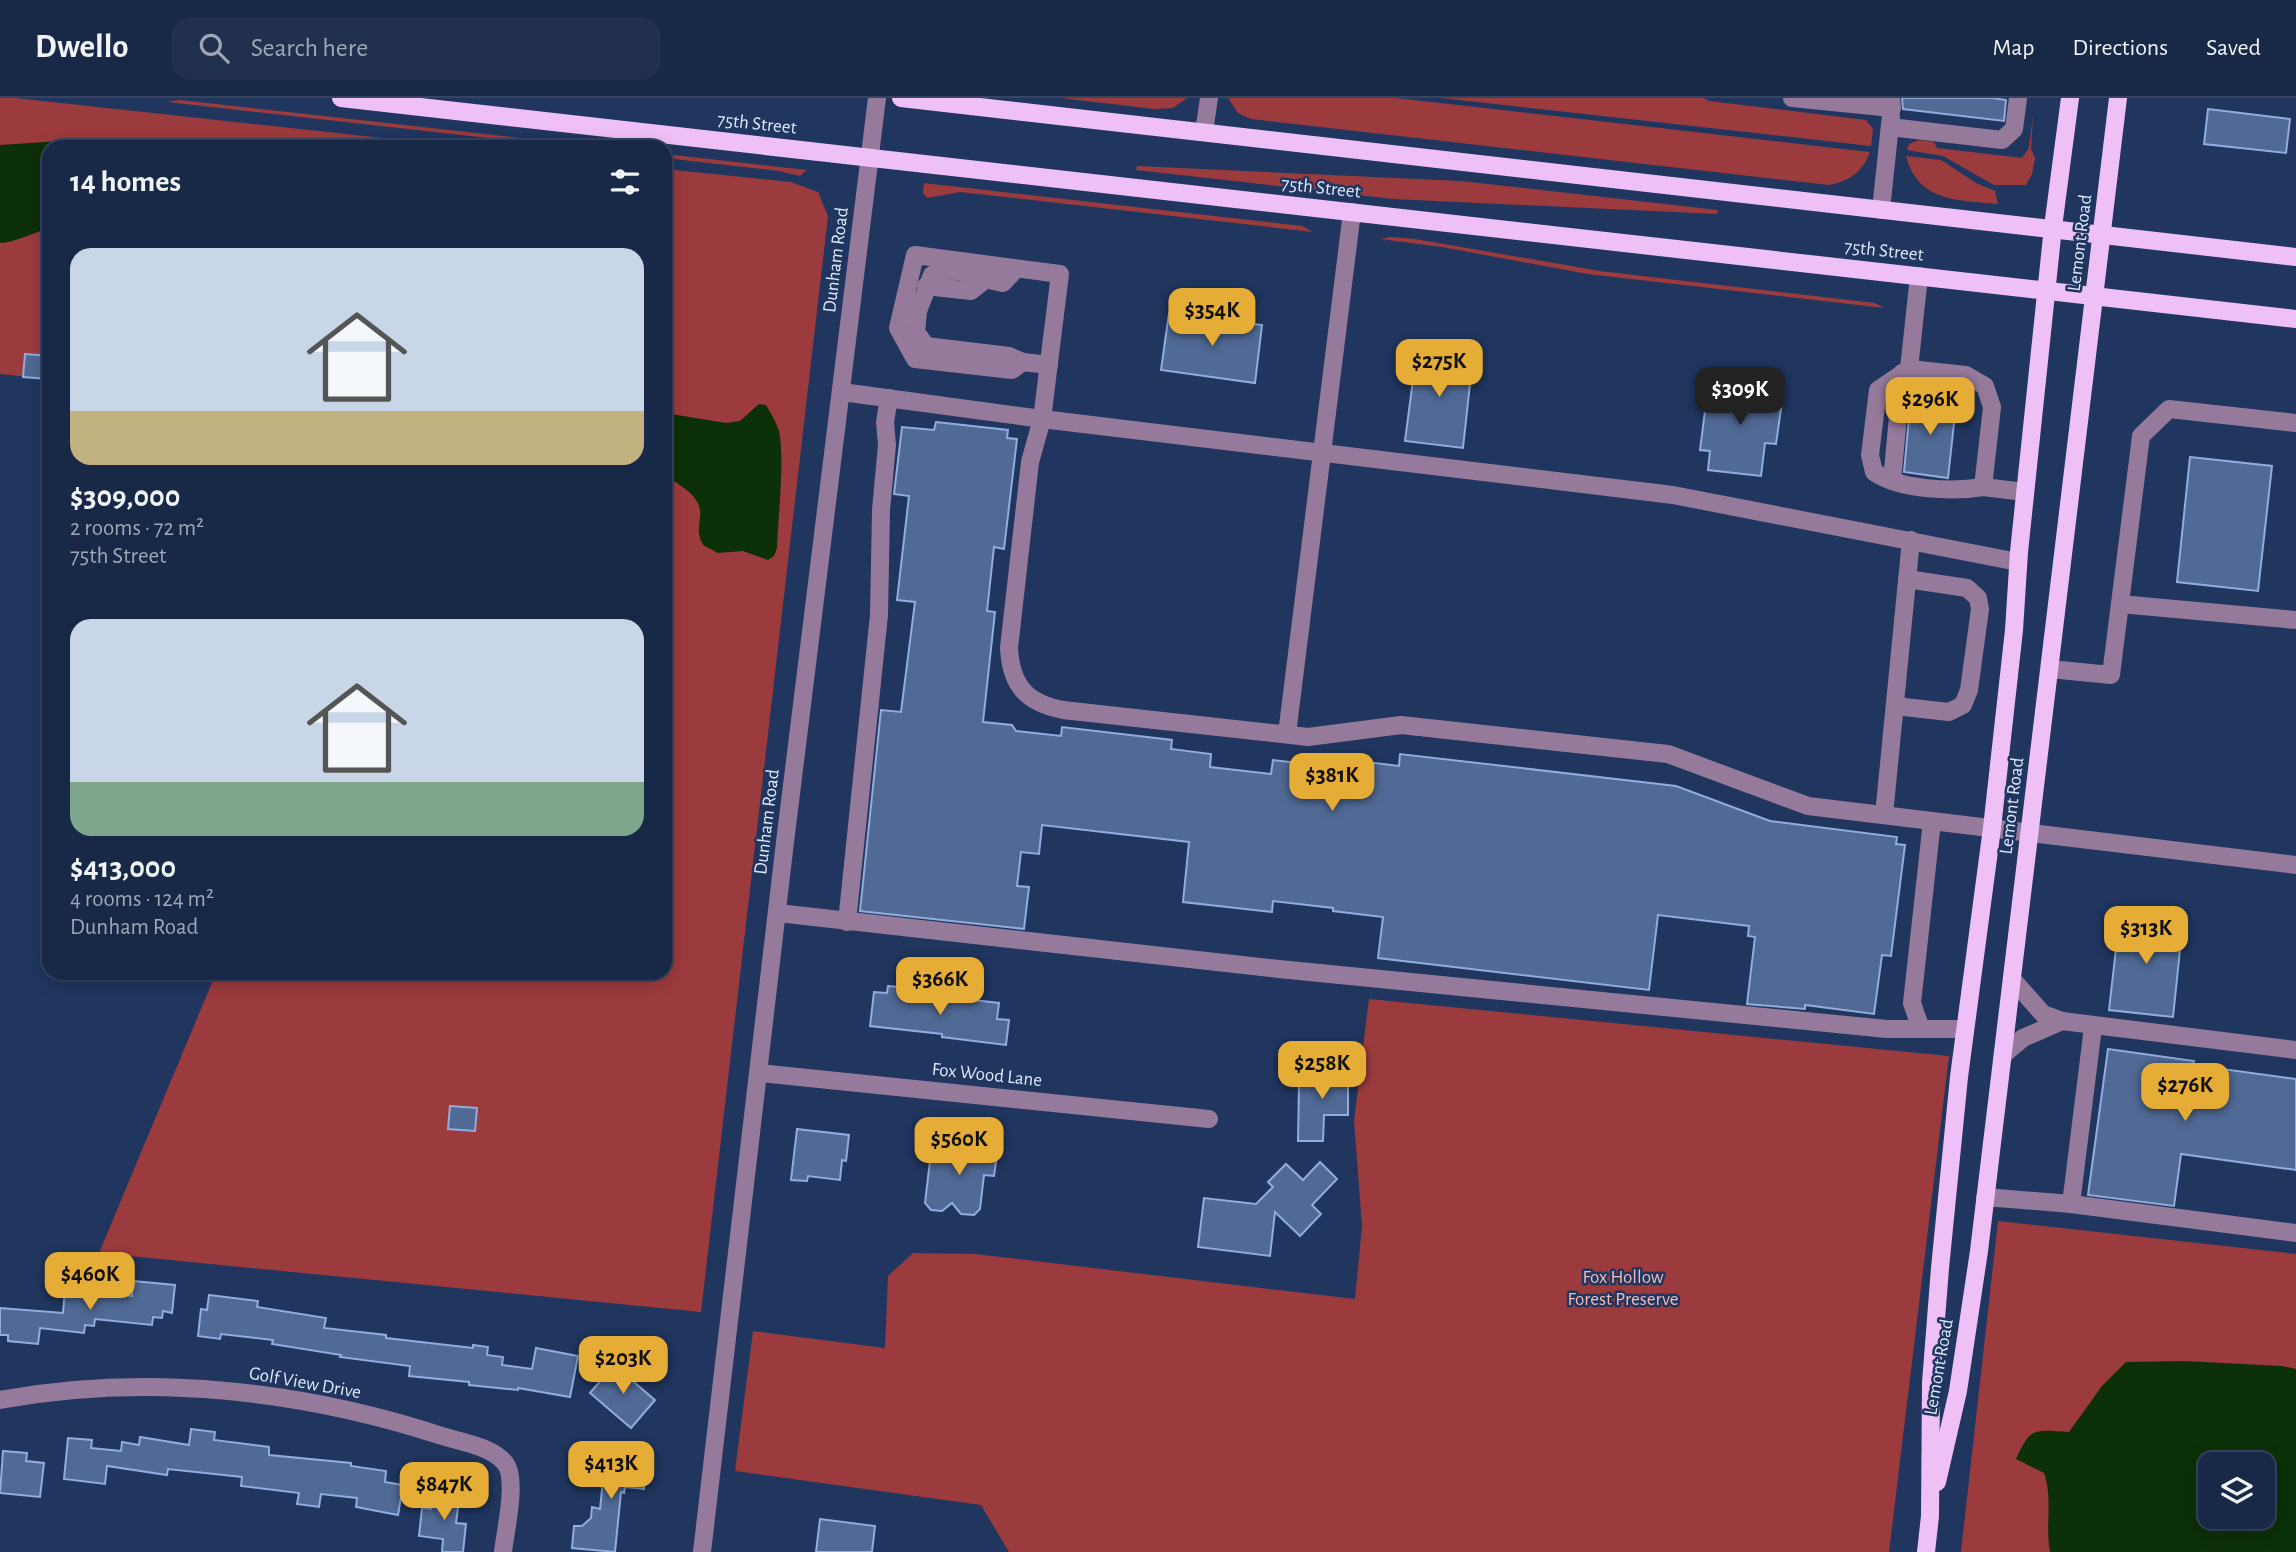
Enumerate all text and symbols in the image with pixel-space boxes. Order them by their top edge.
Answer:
search box [171,17,661,80]
icon: search [195,29,233,67]
text: Dwello [35,31,129,64]
text: Search here [251,35,368,61]
text: Map [1992,36,2034,60]
text: Directions [2072,36,2168,60]
text: Saved [2206,36,2261,60]
street label: 75th Street [716,110,798,138]
icon: filters [606,163,644,201]
text: 14 homes [70,167,181,197]
street label: 75th Street [1280,174,1362,202]
street label: Lemont Road [2065,193,2095,293]
street label: Dunham Road [820,206,852,314]
street label: 75th Street [1843,237,1925,265]
pin: $354K [1163,288,1261,348]
icon: home [294,294,420,420]
text: $354K [1184,299,1240,322]
pin: $275K [1390,340,1488,399]
text: $275K [1412,350,1466,373]
pin: $309K [1691,368,1789,427]
text: $309K [1712,378,1768,401]
pin: $296K [1881,378,1979,437]
text: $296K [1902,388,1958,411]
text: $309,000 [70,482,180,512]
text: 2 rooms · 72 m² [70,517,204,540]
text: 75th Street [70,545,166,568]
icon: home [294,665,420,791]
pin: $381K [1283,754,1381,813]
street label: Lemont Road [1997,756,2027,856]
text: $381K [1305,764,1359,787]
street label: Dunham Road [751,768,783,876]
text: $413,000 [70,853,176,883]
text: 4 rooms · 124 m² [70,888,214,911]
pin: $313K [2097,906,2195,966]
text: Dunham Road [70,916,199,939]
text: $313K [2120,917,2172,940]
pin: $366K [891,958,989,1017]
text: $366K [912,968,968,991]
pin: $258K [1273,1042,1371,1101]
text: $258K [1294,1052,1350,1075]
street label: Fox Wood Lane [931,1060,1043,1090]
pin: $276K [2136,1063,2234,1123]
text: $276K [2157,1074,2213,1097]
pin: $560K [910,1118,1008,1177]
text: $560K [931,1128,987,1151]
pin: $460K [41,1252,139,1312]
text: $460K [61,1263,119,1286]
park label: Fox Hollow Forest Preserve [1568,1268,1678,1309]
street label: Lemont Road [1921,1317,1957,1417]
pin: $203K [574,1336,672,1396]
text: $203K [595,1347,651,1370]
street label: Golf View Drive [247,1364,363,1402]
pin: $413K [562,1442,660,1501]
text: $413K [584,1452,638,1475]
map controls [2198,1452,2275,1529]
button: layers [2198,1452,2275,1529]
pin: $847K [395,1462,493,1522]
text: $847K [416,1473,472,1496]

